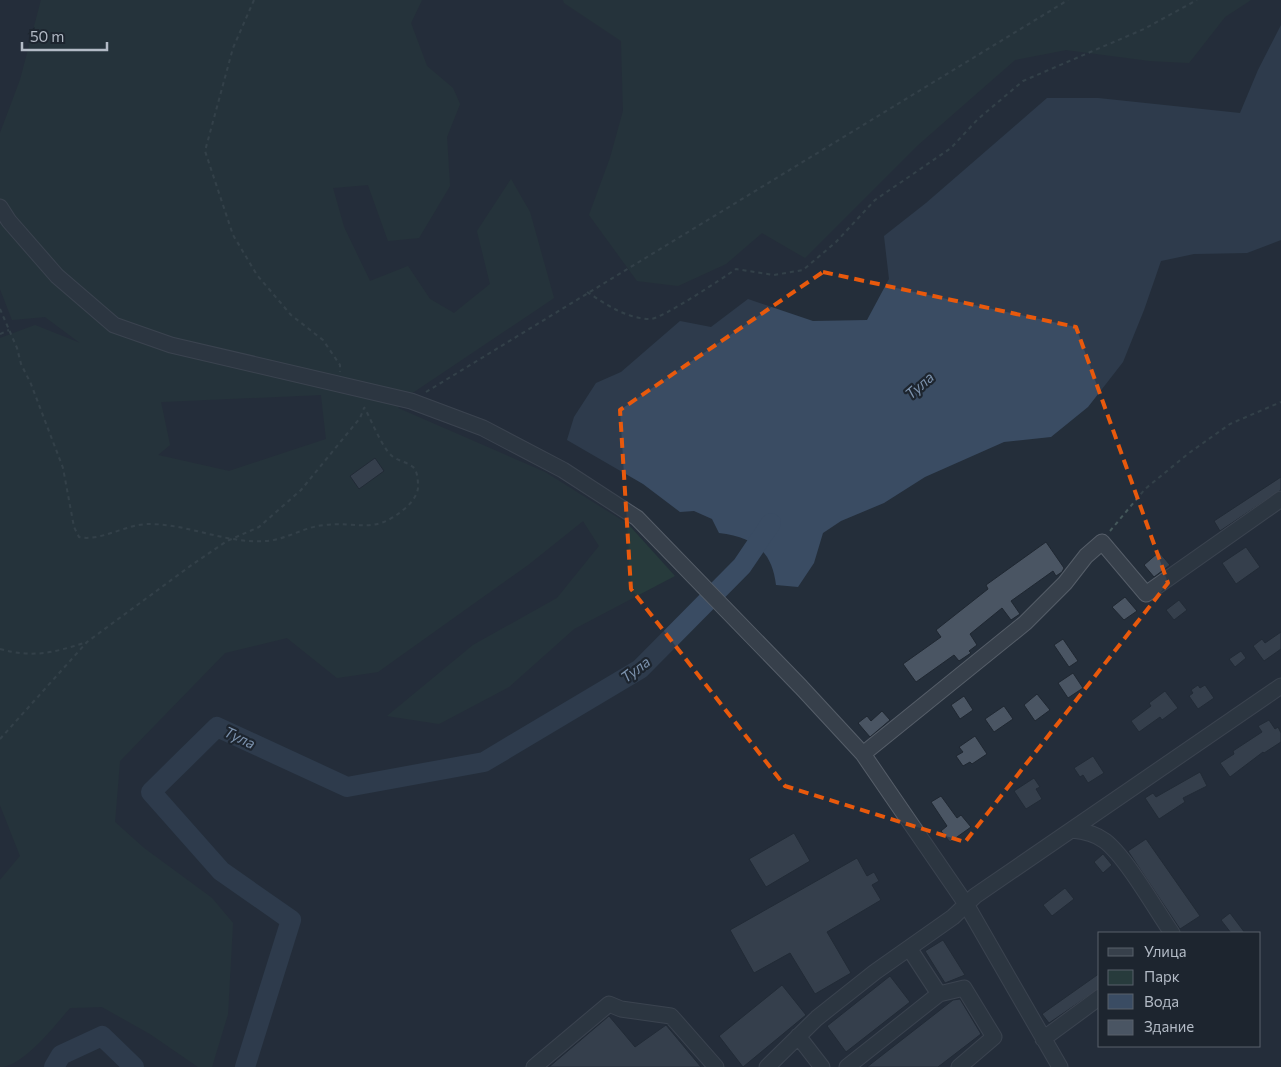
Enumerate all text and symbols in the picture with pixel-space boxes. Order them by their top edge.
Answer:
scale bar [22,20,108,52]
text: 50 m [30,27,64,45]
water label: Тула [901,367,937,402]
water label: Тула [617,652,654,686]
water label: Тула [222,722,259,752]
legend [1098,932,1261,1047]
text: Улица [1144,942,1186,960]
text: Парк [1144,967,1180,985]
text: Вода [1144,992,1179,1010]
text: Здание [1144,1017,1194,1035]

